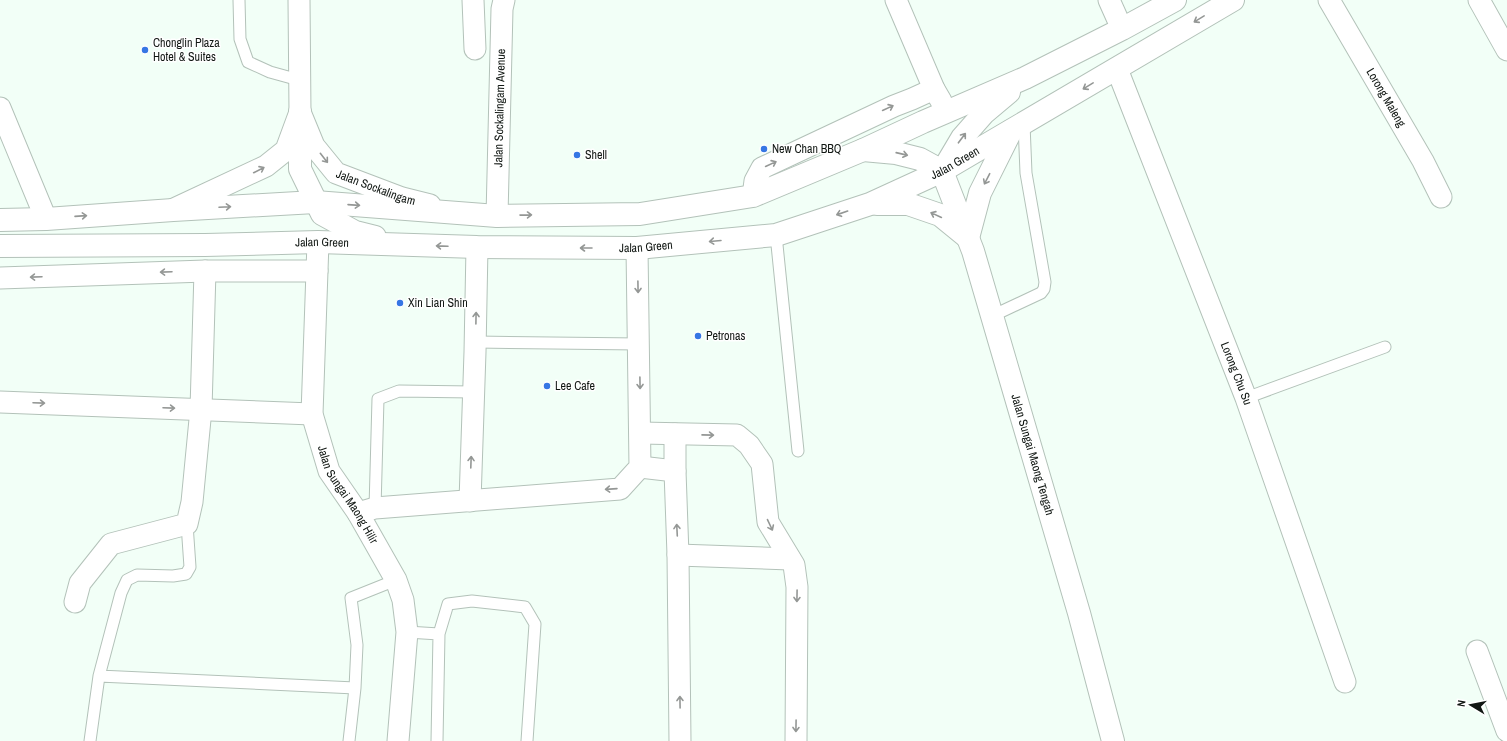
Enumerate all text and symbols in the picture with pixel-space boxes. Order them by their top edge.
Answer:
one-way arrow [1193,16,1205,24]
place label: Chonglin Plaza Hotel & Suites [153,35,220,65]
marker: Chonglin Plaza Hotel & Suites [140,45,150,55]
street label: Jalan Sockalingam Avenue [490,48,509,168]
street label: Lorong Maleng [1362,65,1410,130]
one-way arrow [1082,83,1094,91]
one-way arrow [882,104,894,111]
one-way arrow [958,132,967,143]
place label: New Chan BBQ [772,141,842,157]
street label: Jalan Green [928,143,982,183]
marker: New Chan BBQ [759,144,769,154]
place label: Shell [585,147,607,163]
marker: Shell [572,150,582,160]
one-way arrow [895,151,908,159]
one-way arrow [320,153,328,164]
one-way arrow [764,160,776,167]
one-way arrow [253,165,265,173]
street label: Jalan Sockalingam [334,166,417,209]
one-way arrow [983,172,991,184]
one-way arrow [347,201,360,208]
one-way arrow [218,203,231,210]
one-way arrow [835,210,848,217]
one-way arrow [519,211,532,219]
one-way arrow [931,211,943,218]
one-way arrow [74,213,87,220]
street label: Jalan Green [295,234,349,251]
street label: Jalan Green [619,237,673,256]
one-way arrow [709,237,722,244]
one-way arrow [436,242,449,250]
one-way arrow [580,244,593,252]
one-way arrow [160,268,173,276]
one-way arrow [30,273,43,281]
one-way arrow [634,280,642,293]
place label: Xin Lian Shin [408,295,468,311]
marker: Xin Lian Shin [395,298,405,308]
one-way arrow [472,312,480,325]
place label: Petronas [706,328,745,344]
marker: Petronas [693,331,703,341]
street label: Lorong Chu Su [1217,340,1256,407]
one-way arrow [636,376,643,389]
place label: Lee Cafe [555,378,595,394]
marker: Lee Cafe [542,381,552,391]
street label: Jalan Sungai Maong Tengah [1007,392,1058,517]
one-way arrow [32,400,45,407]
one-way arrow [162,404,175,412]
one-way arrow [701,431,714,439]
street label: Jalan Sungai Maong Hilir [314,444,382,547]
one-way arrow [467,456,475,469]
one-way arrow [605,486,618,493]
one-way arrow [767,519,775,531]
one-way arrow [673,524,680,537]
one-way arrow [793,589,801,602]
north arrow [1451,685,1491,725]
one-way arrow [676,696,684,709]
text: N [1454,699,1469,708]
one-way arrow [792,719,800,732]

